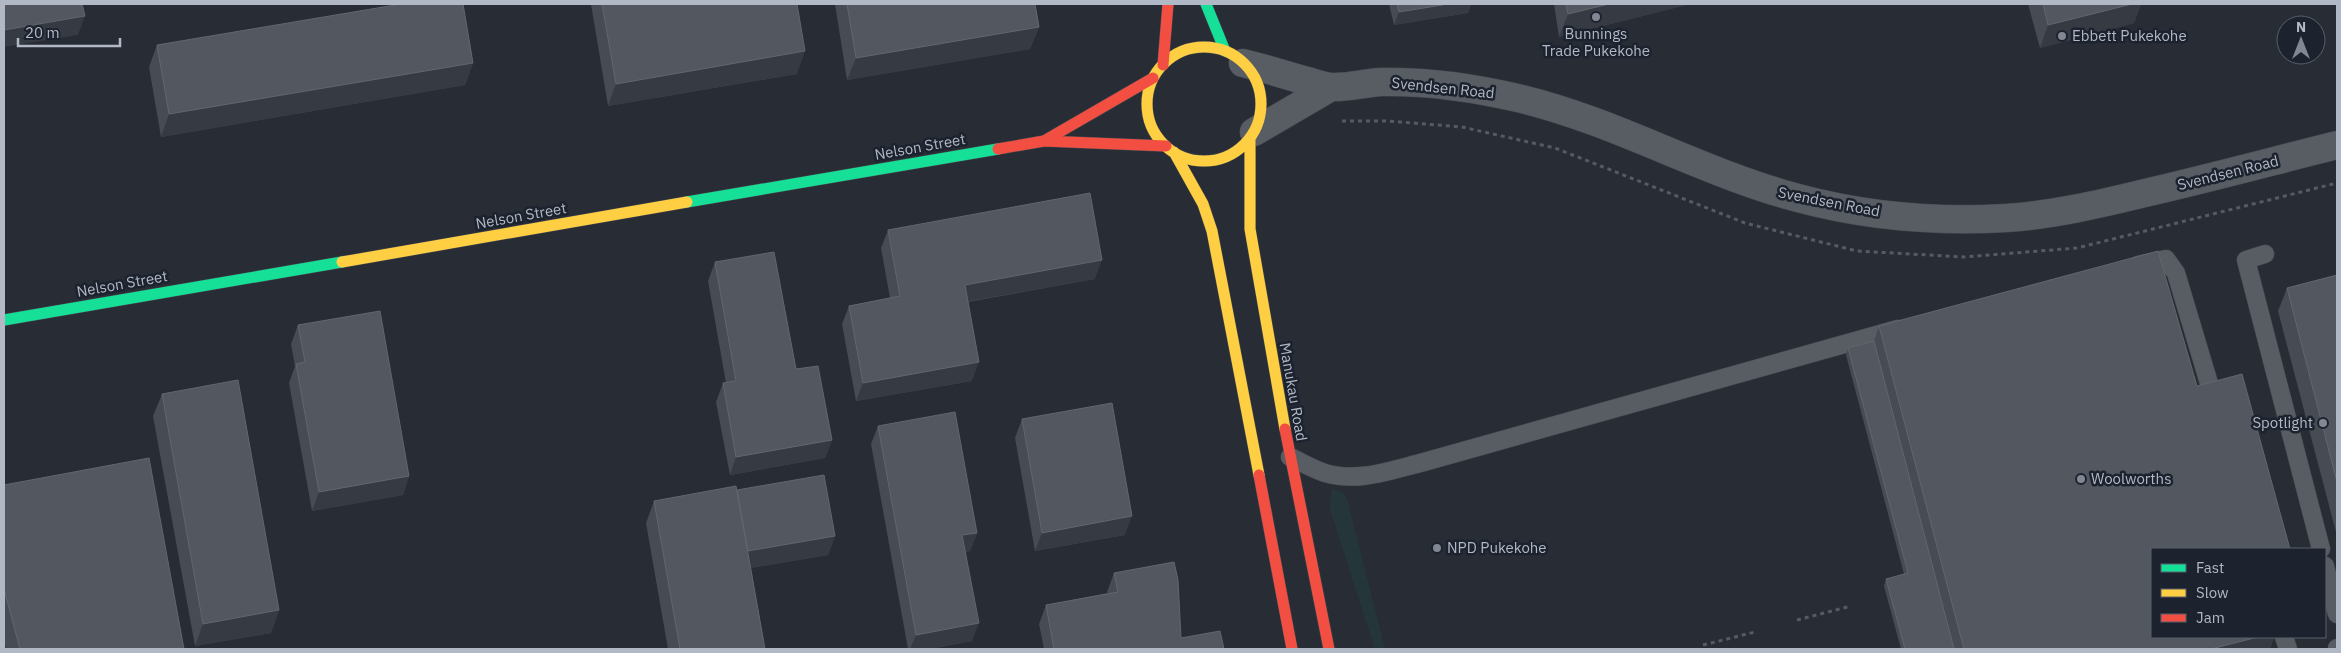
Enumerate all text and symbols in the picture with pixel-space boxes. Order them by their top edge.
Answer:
marker: Bunnings Trade Pukekohe [1590,11,1602,23]
scale bar [18,15,120,47]
north arrow [2276,15,2326,65]
text: N [2296,18,2306,36]
text: 20 m [25,23,60,42]
place label: Bunnings Trade Pukekohe [1542,24,1650,60]
place label: Ebbett Pukekohe [2072,26,2187,45]
marker: Ebbett Pukekohe [2056,30,2068,42]
street label: Svendsen Road [1391,73,1496,102]
street label: Nelson Street [873,129,967,164]
street label: Svendsen Road [2175,151,2280,194]
street label: Svendsen Road [1776,182,1882,221]
street label: Nelson Street [474,198,568,233]
street label: Nelson Street [75,266,169,301]
street label: Manukau Road [1275,341,1311,443]
place label: Spotlight [2252,413,2313,432]
marker: Spotlight [2317,417,2329,429]
place label: Woolworths [2091,469,2171,488]
marker: Woolworths [2075,473,2087,485]
place label: NPD Pukekohe [1447,538,1547,557]
marker: NPD Pukekohe [1431,542,1443,554]
legend [2151,548,2326,638]
text: Fast [2196,558,2224,577]
text: Slow [2196,583,2229,602]
text: Jam [2196,608,2225,627]

